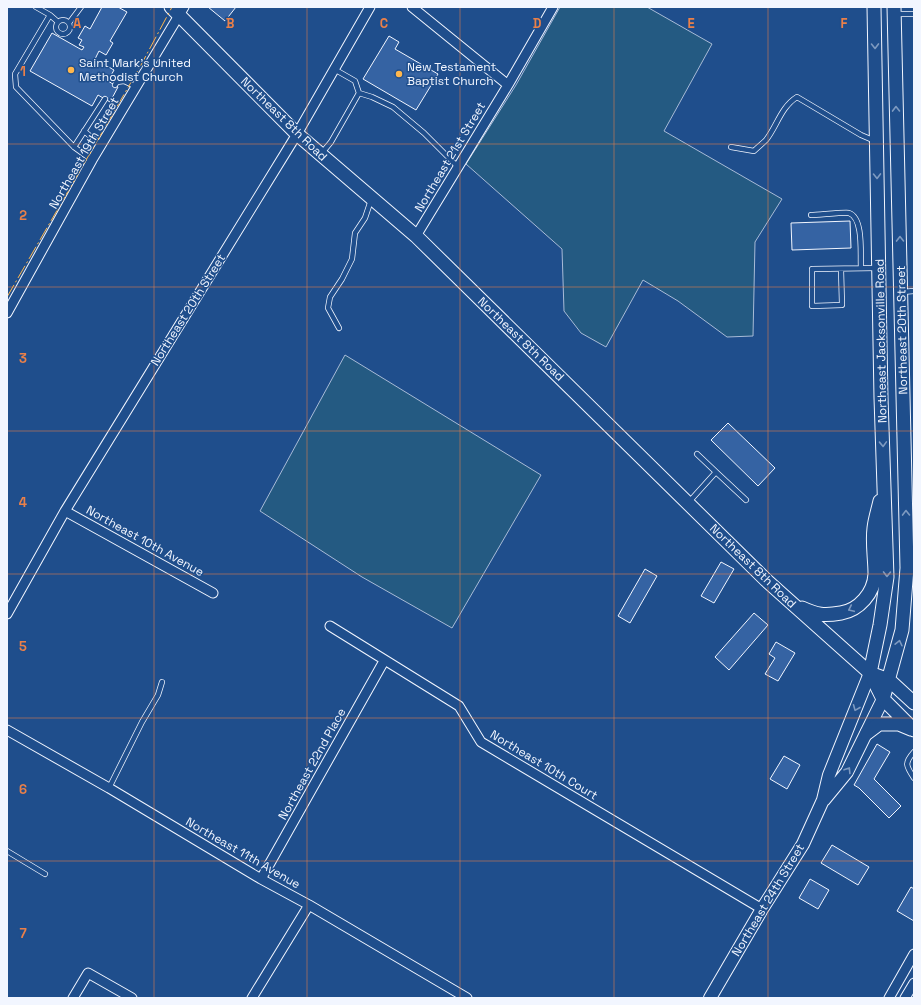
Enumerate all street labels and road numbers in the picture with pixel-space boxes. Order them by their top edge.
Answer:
street label: Northeast 8th Road [237,74,331,164]
street label: Northeast 19th Street [45,94,123,212]
street label: Northeast 21st Street [411,99,489,215]
street label: Northeast 20th Street [147,251,229,369]
street label: Northeast Jacksonville Road [872,259,890,423]
street label: Northeast 20th Street [893,265,911,395]
street label: Northeast 8th Road [474,294,568,384]
street label: Northeast 10th Avenue [83,502,207,580]
street label: Northeast 8th Road [706,521,800,611]
street label: Northeast 22nd Place [275,705,349,823]
street label: Northeast 10th Court [487,727,601,803]
street label: Northeast 11th Avenue [183,814,303,892]
street label: Northeast 24th Street [728,841,808,959]

